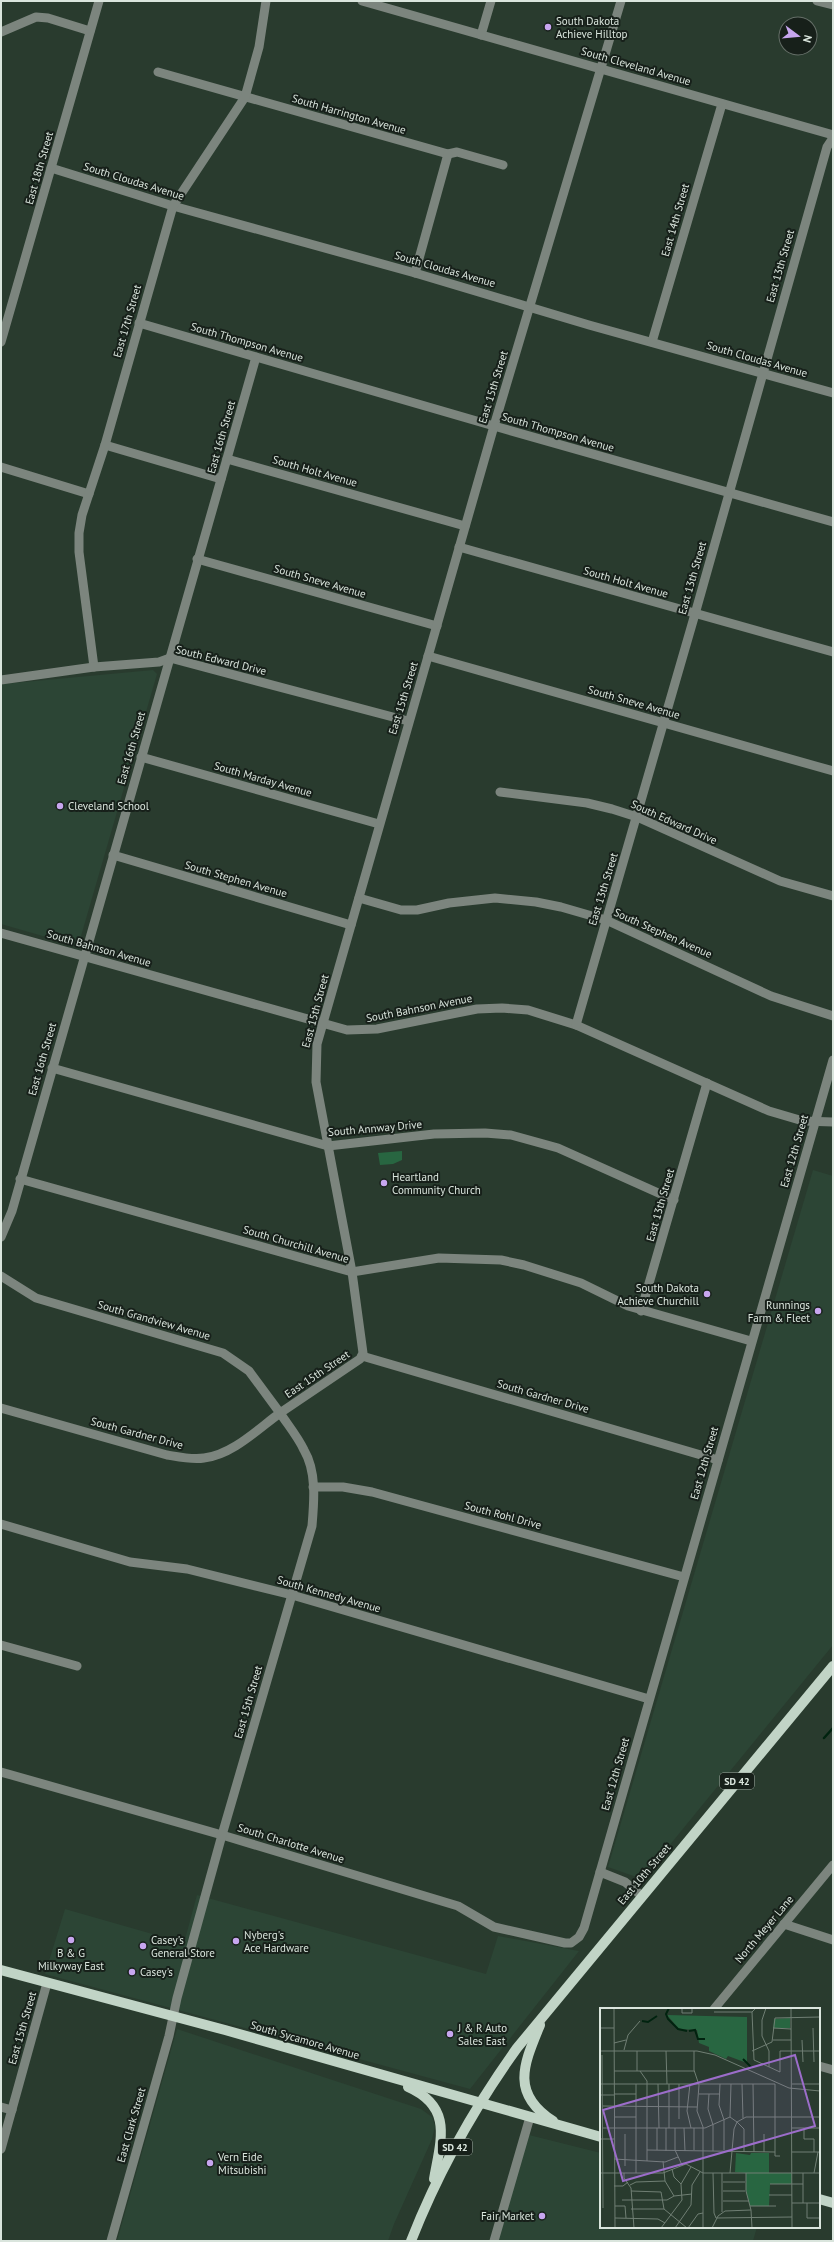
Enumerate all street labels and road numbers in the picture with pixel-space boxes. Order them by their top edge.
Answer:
street label: South Cleveland Avenue [580,44,693,88]
street label: South Harrington Avenue [290,91,408,137]
street label: East 18th Street [22,130,56,206]
street label: South Cloudas Avenue [82,159,186,203]
street label: East 14th Street [658,182,692,258]
street label: East 13th Street [763,228,797,304]
street label: South Cloudas Avenue [393,248,498,290]
street label: East 17th Street [110,283,144,359]
street label: South Thompson Avenue [189,319,305,365]
street label: South Cloudas Avenue [705,338,810,380]
street label: East 15th Street [475,349,511,425]
street label: East 16th Street [204,399,238,475]
street label: South Thompson Avenue [500,409,616,455]
street label: South Holt Avenue [271,452,359,490]
street label: East 13th Street [675,540,709,616]
street label: South Sneve Avenue [272,561,368,601]
street label: South Holt Avenue [582,563,670,601]
street label: South Edward Drive [174,642,268,678]
street label: East 15th Street [385,660,421,736]
street label: South Sneve Avenue [586,682,682,722]
street label: East 16th Street [114,710,148,786]
street label: South Marday Avenue [212,758,314,800]
street label: South Edward Drive [629,797,720,847]
street label: East 13th Street [585,851,621,927]
street label: South Stephen Avenue [183,858,289,900]
street label: South Stephen Avenue [612,905,715,961]
street label: South Bahnson Avenue [45,926,153,970]
street label: East 15th Street [298,973,332,1049]
street label: South Bahnson Avenue [365,991,474,1025]
street label: East 16th Street [25,1021,59,1097]
street label: East 12th Street [777,1113,811,1189]
street label: South Annway Drive [327,1117,423,1139]
street label: East 13th Street [643,1167,677,1243]
street label: South Churchill Avenue [241,1222,351,1266]
street label: South Grandview Avenue [96,1297,212,1343]
street label: East 15th Street [282,1347,352,1401]
street label: South Gardner Drive [495,1376,591,1416]
street label: South Gardner Drive [89,1414,185,1452]
street label: East 12th Street [687,1425,721,1501]
street label: South Rohl Drive [463,1498,543,1532]
street label: South Kennedy Avenue [275,1572,383,1616]
street label: East 15th Street [231,1664,265,1740]
street label: East 12th Street [598,1736,632,1812]
road number: SD 42 [720,1773,754,1789]
street label: South Charlotte Avenue [236,1820,346,1866]
street label: East 10th Street [614,1840,674,1907]
street label: North Meyer Lane [732,1892,797,1966]
street label: East 15th Street [5,1990,39,2066]
street label: South Sycamore Avenue [249,2018,361,2062]
street label: East Clark Street [114,2086,148,2164]
road number: SD 42 [438,2139,472,2155]

